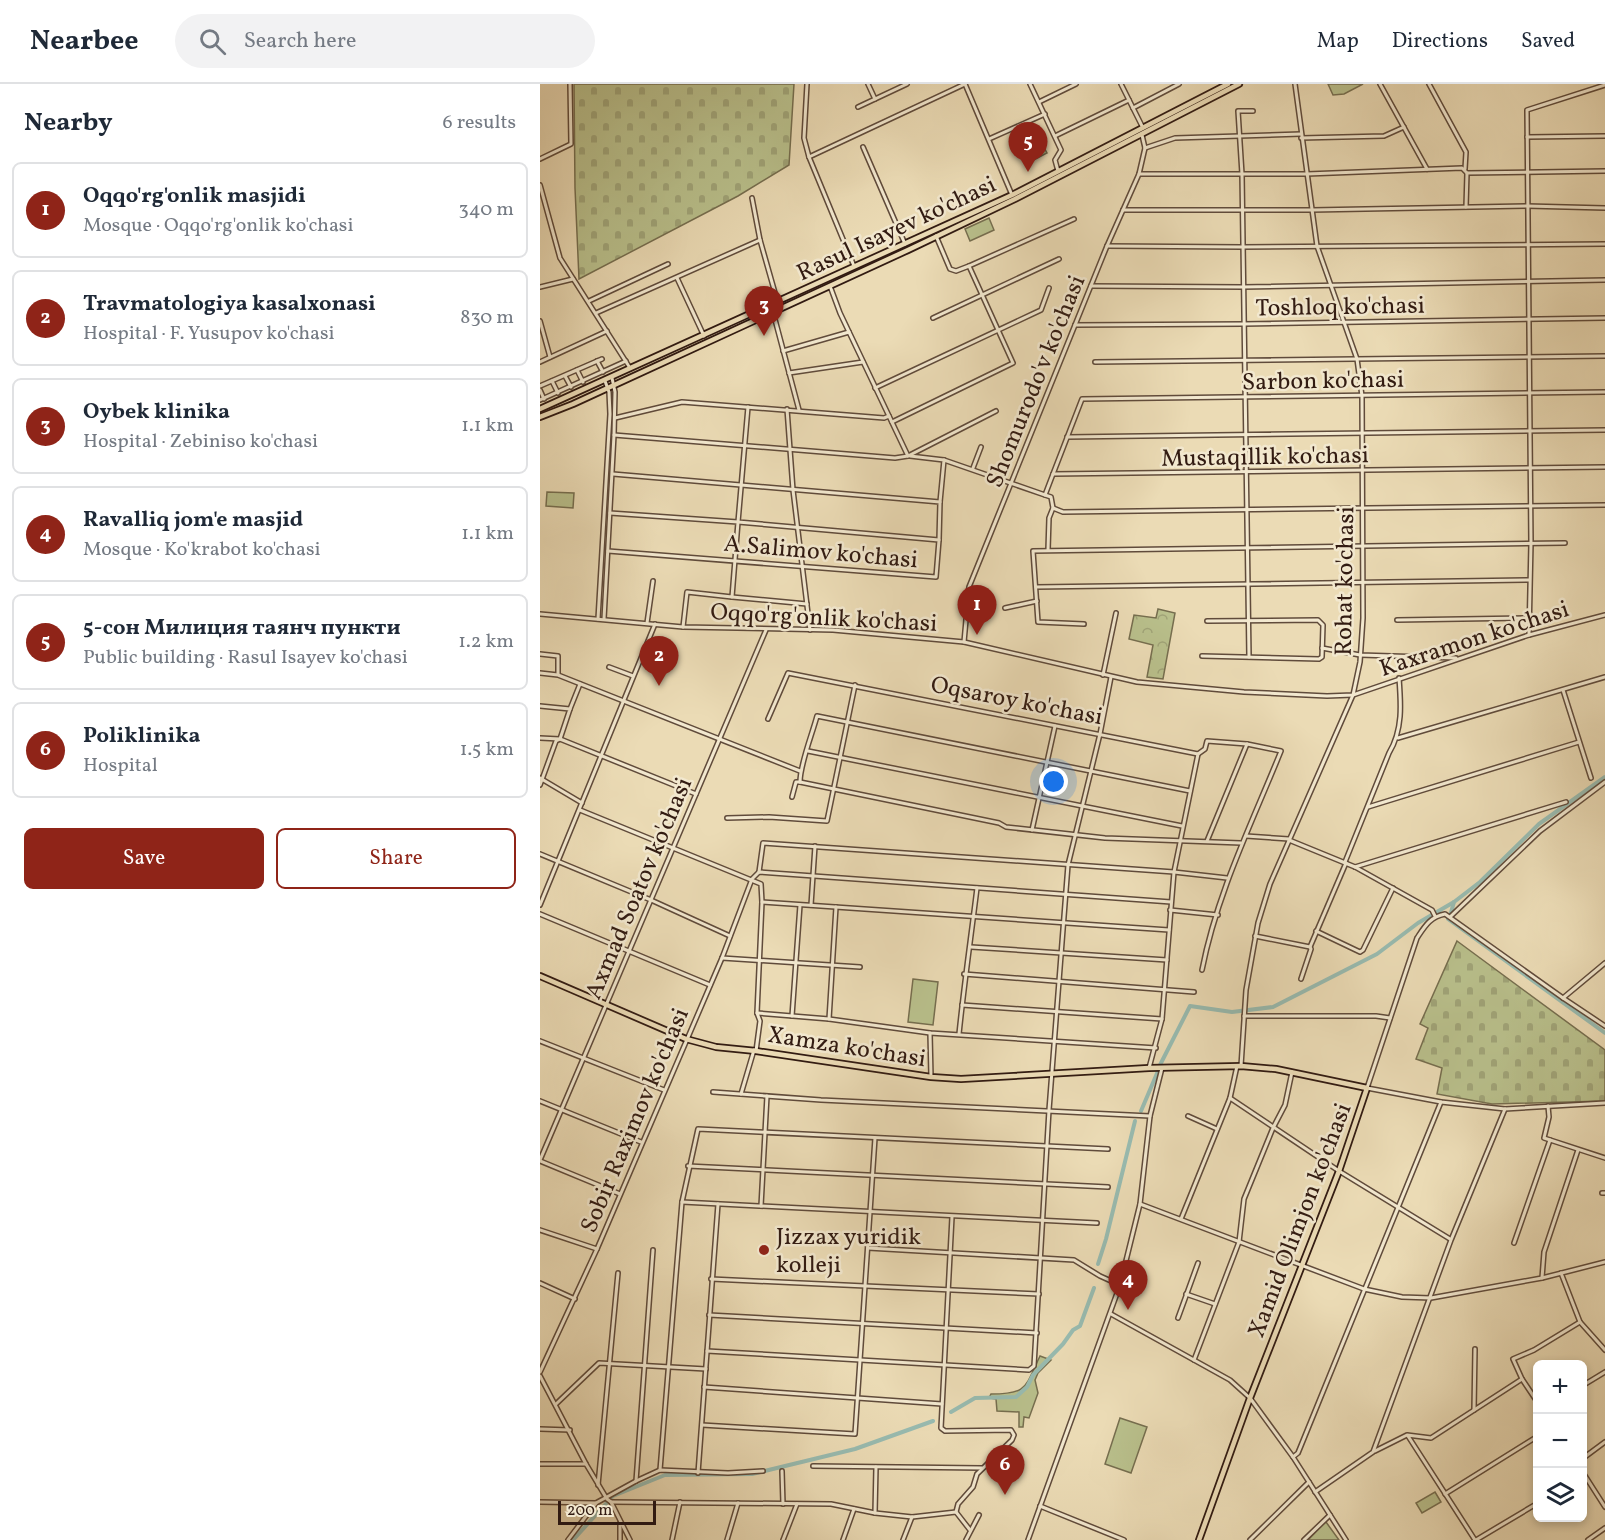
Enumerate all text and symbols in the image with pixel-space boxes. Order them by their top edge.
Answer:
search box [175,14,595,68]
text: Nearbee [30,22,139,61]
icon: search [196,25,229,58]
text: Search here [244,26,356,57]
text: Map [1317,27,1359,56]
text: Directions [1392,27,1488,56]
text: Saved [1521,27,1575,56]
text: Nearby [24,105,113,141]
text: 6 results [443,109,516,137]
pin: 5 [1008,122,1048,172]
street label: Rasul Isayev ko'chasi [791,169,1002,291]
text: Oqqo'rg'onlik masjidi [83,181,306,212]
text: 1 [41,196,50,224]
text: 340 m [458,196,514,224]
text: Mosque · Oqqo'rg'onlik ko'chasi [83,212,353,240]
street label: Shomurodo'v ko'chasi [979,270,1095,493]
pin: 3 [744,286,784,336]
text: Travmatologiya kasalxonasi [83,289,376,320]
street label: Toshloq ko'chasi [1255,290,1425,326]
text: 2 [40,304,51,332]
text: 830 m [460,304,514,332]
text: Hospital · F. Yusupov ko'chasi [83,320,335,348]
street label: Sarbon ko'chasi [1242,364,1404,400]
text: Oybek klinika [83,397,230,428]
text: 3 [40,412,51,440]
text: 1.1 km [461,412,514,440]
text: Hospital · Zebiniso ko'chasi [83,428,318,456]
street label: Mustaqillik ko'chasi [1161,439,1369,477]
text: Ravalliq jom'e masjid [83,505,303,536]
street label: Rohat ko'chasi [1328,506,1364,656]
text: 4 [39,520,52,548]
text: 1.1 km [461,520,514,548]
street label: A.Salimov ko'chasi [722,528,919,578]
text: Mosque · Ko'krabot ko'chasi [83,536,321,564]
pin: 1 [958,586,996,635]
street label: Kaxramon ko'chasi [1375,593,1574,687]
street label: Oqqo'rg'onlik ko'chasi [710,596,938,642]
text: 5-сон Милиция таянч пункти [83,613,401,644]
text: 5 [41,628,50,656]
text: 1.2 km [458,628,514,656]
pin: 2 [640,636,678,686]
text: Public building · Rasul Isayev ko'chasi [83,644,408,672]
street label: Oqsaroy ko'chasi [928,669,1106,735]
text: Poliklinika [83,721,201,752]
text: 6 [40,736,51,764]
text: 1.5 km [460,736,514,764]
text: Hospital [83,752,158,780]
your location [1039,767,1068,796]
street label: Axmad Soatov ko'chasi [578,773,702,1005]
button: Save [24,828,264,889]
button: Share [276,828,516,889]
street label: Sobir Raximov ko'chasi [573,1003,699,1238]
street label: Xamza ko'chasi [765,1019,928,1077]
street label: Xamid Olimjon ko'chasi [1240,1099,1361,1343]
place label: Jizzax yuridik kolleji [776,1221,921,1283]
marker: Jizzax yuridik kolleji [757,1243,771,1257]
pin: 4 [1108,1260,1148,1310]
map controls [1533,1360,1587,1522]
button: + [1533,1360,1587,1414]
button: − [1533,1414,1587,1468]
pin: 6 [986,1446,1024,1495]
button: layers [1533,1468,1587,1522]
scale bar [558,1498,656,1526]
text: 200 m [567,1500,612,1522]

